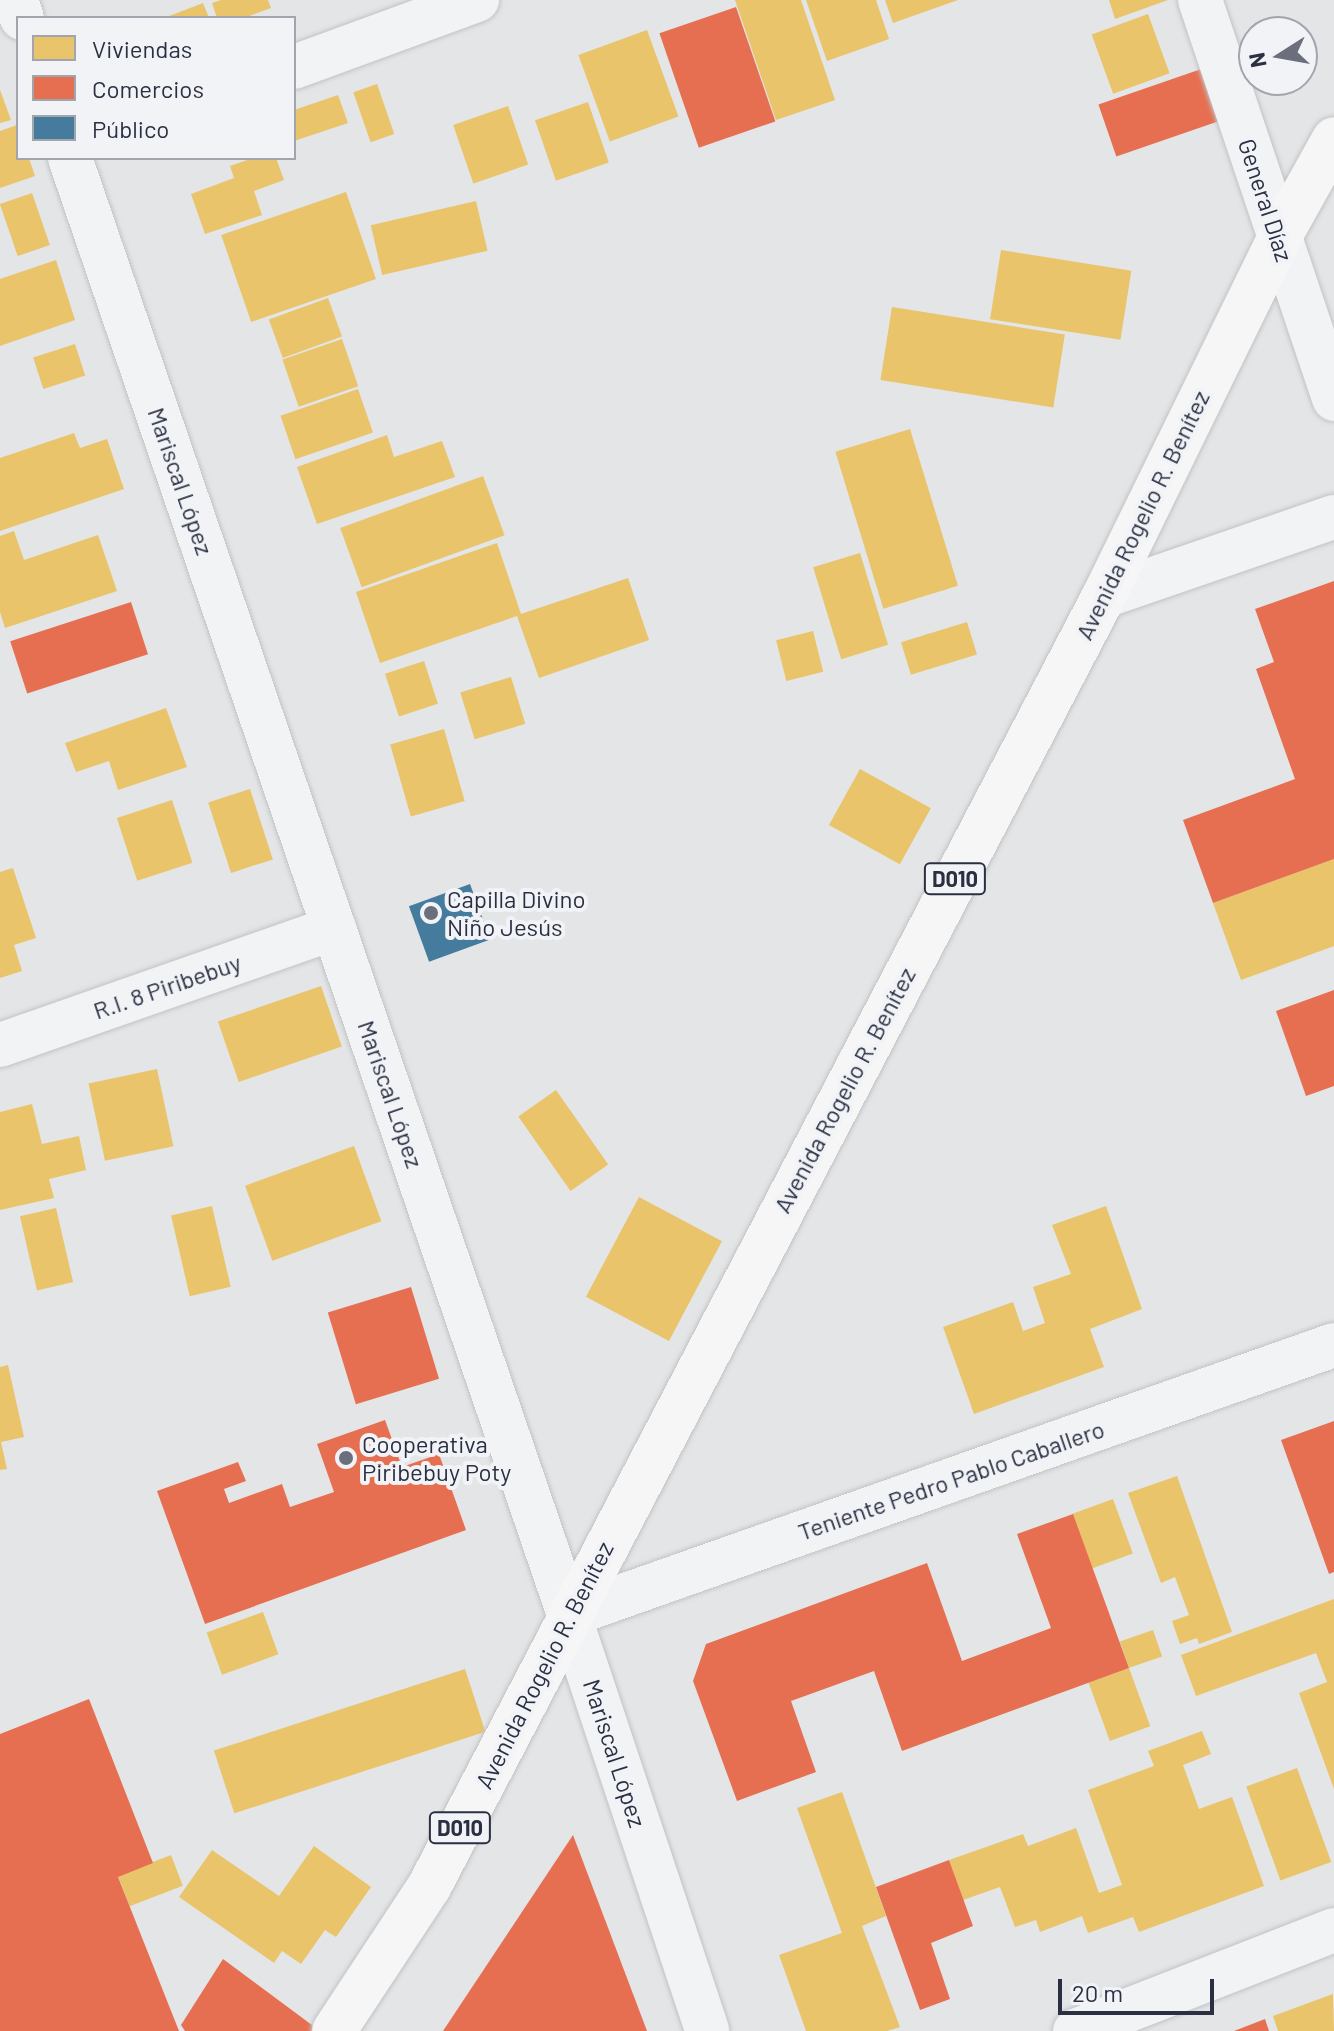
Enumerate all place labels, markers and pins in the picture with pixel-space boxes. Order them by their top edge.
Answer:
place label: Capilla Divino Niño Jesús [447,885,585,941]
marker: Capilla Divino Niño Jesús [422,904,440,922]
place label: Cooperativa Piribebuy Poty [362,1430,511,1486]
marker: Cooperativa Piribebuy Poty [337,1449,355,1467]

